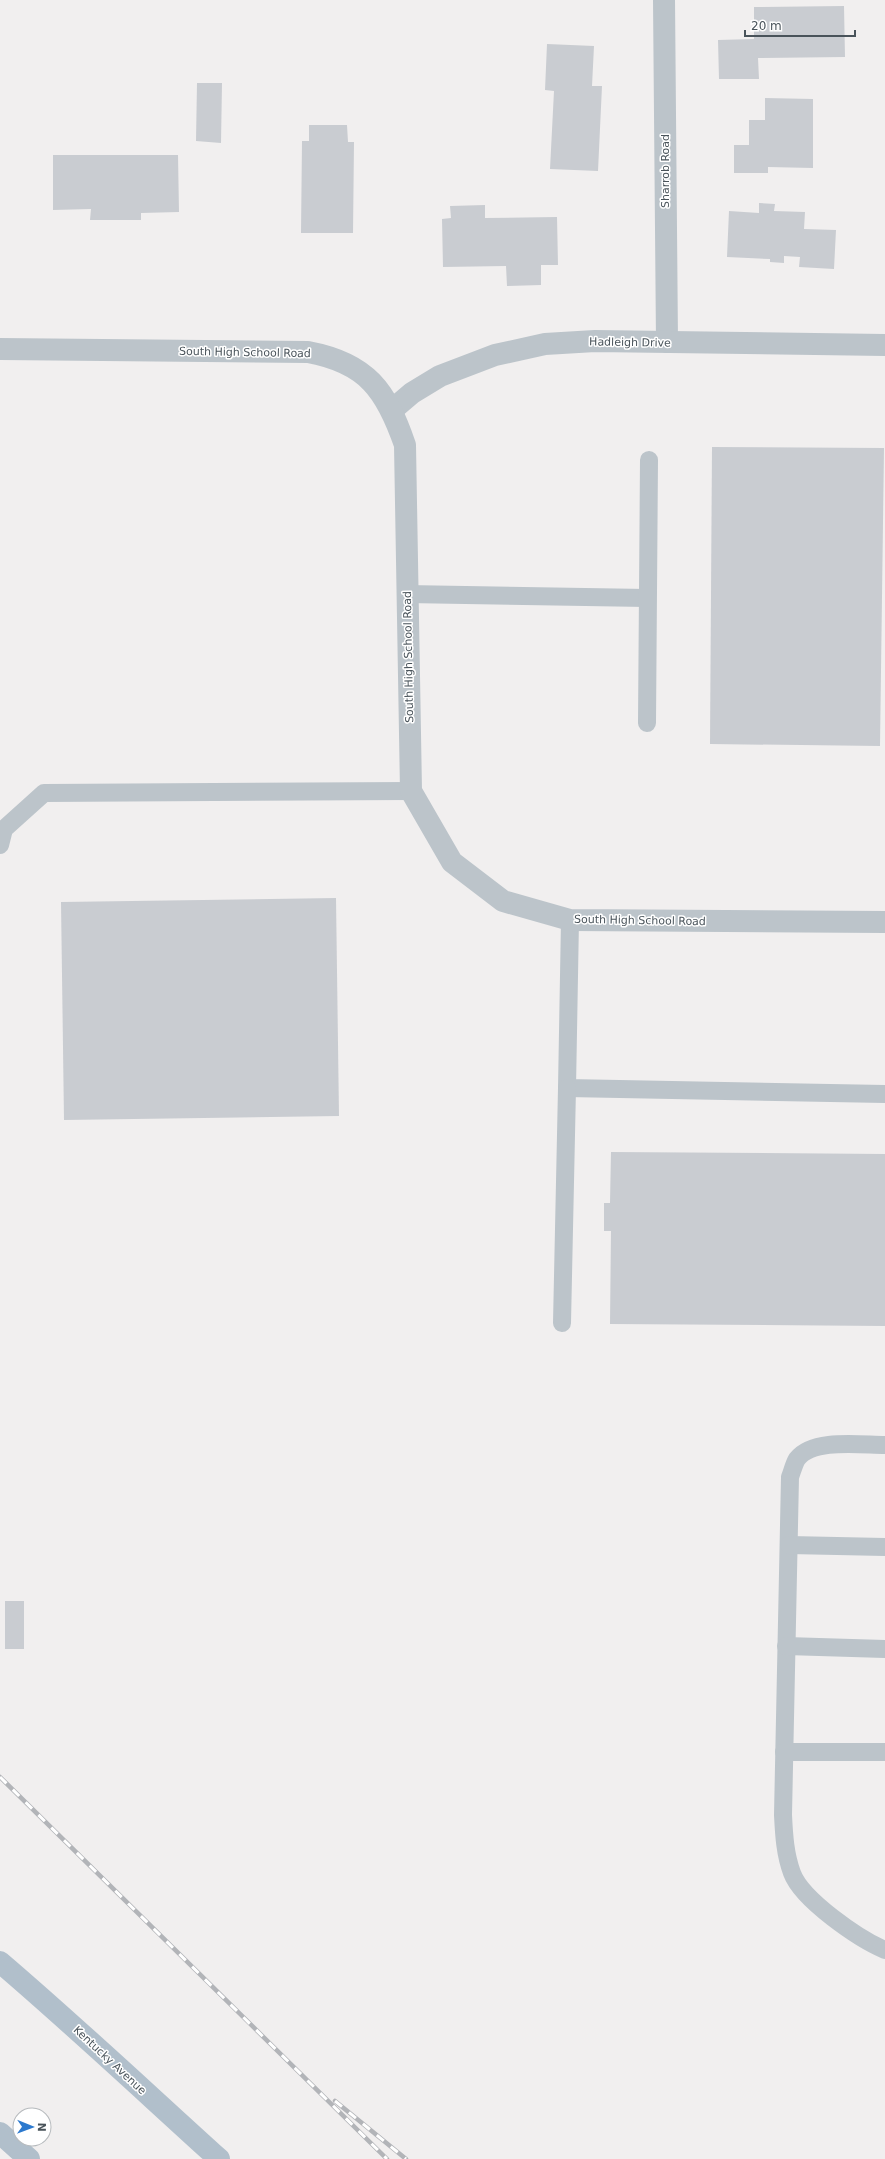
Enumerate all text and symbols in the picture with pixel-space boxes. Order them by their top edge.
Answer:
scale bar [745,12,855,38]
text: 20 m [751,19,782,33]
street label: Sharrob Road [659,134,672,208]
street label: Hadleigh Drive [589,335,671,350]
street label: South High School Road [179,345,311,360]
street label: South High School Road [401,591,416,723]
street label: South High School Road [574,913,706,928]
street label: Kentucky Avenue [71,2023,149,2098]
north arrow [12,2107,52,2147]
text: N [35,2122,48,2132]

